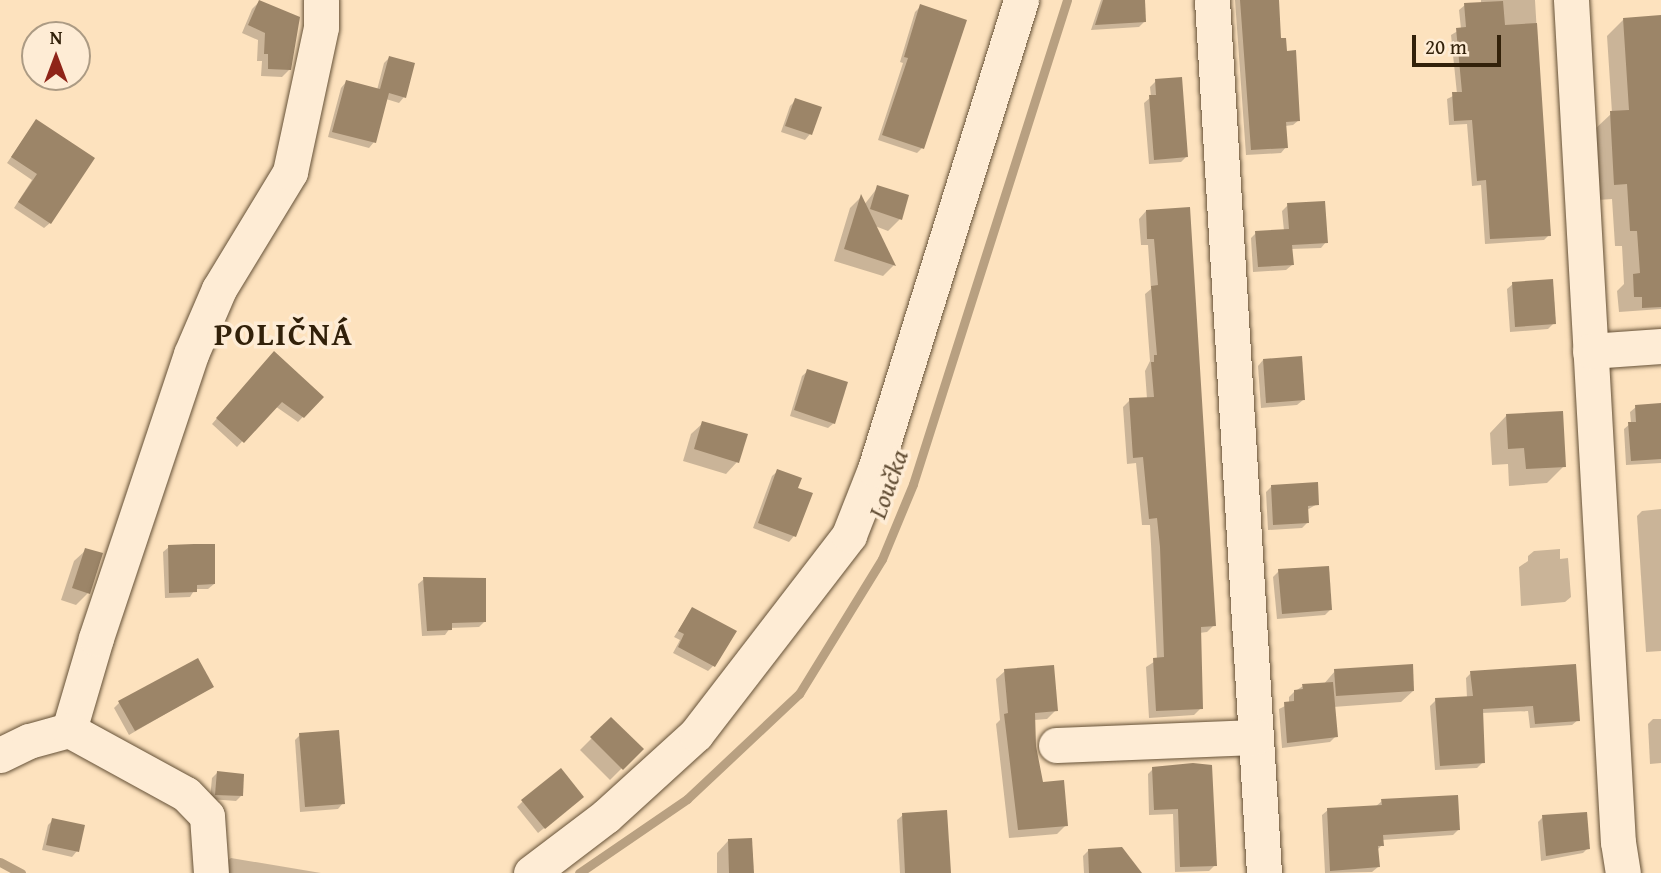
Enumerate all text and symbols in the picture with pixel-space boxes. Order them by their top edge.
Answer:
north arrow [21,21,91,91]
scale bar [1416,21,1505,65]
text: N [50,23,62,51]
text: 20 m [1425,31,1467,62]
district label: POLIČNÁ [215,315,353,353]
water label: Loučka [861,445,915,523]

